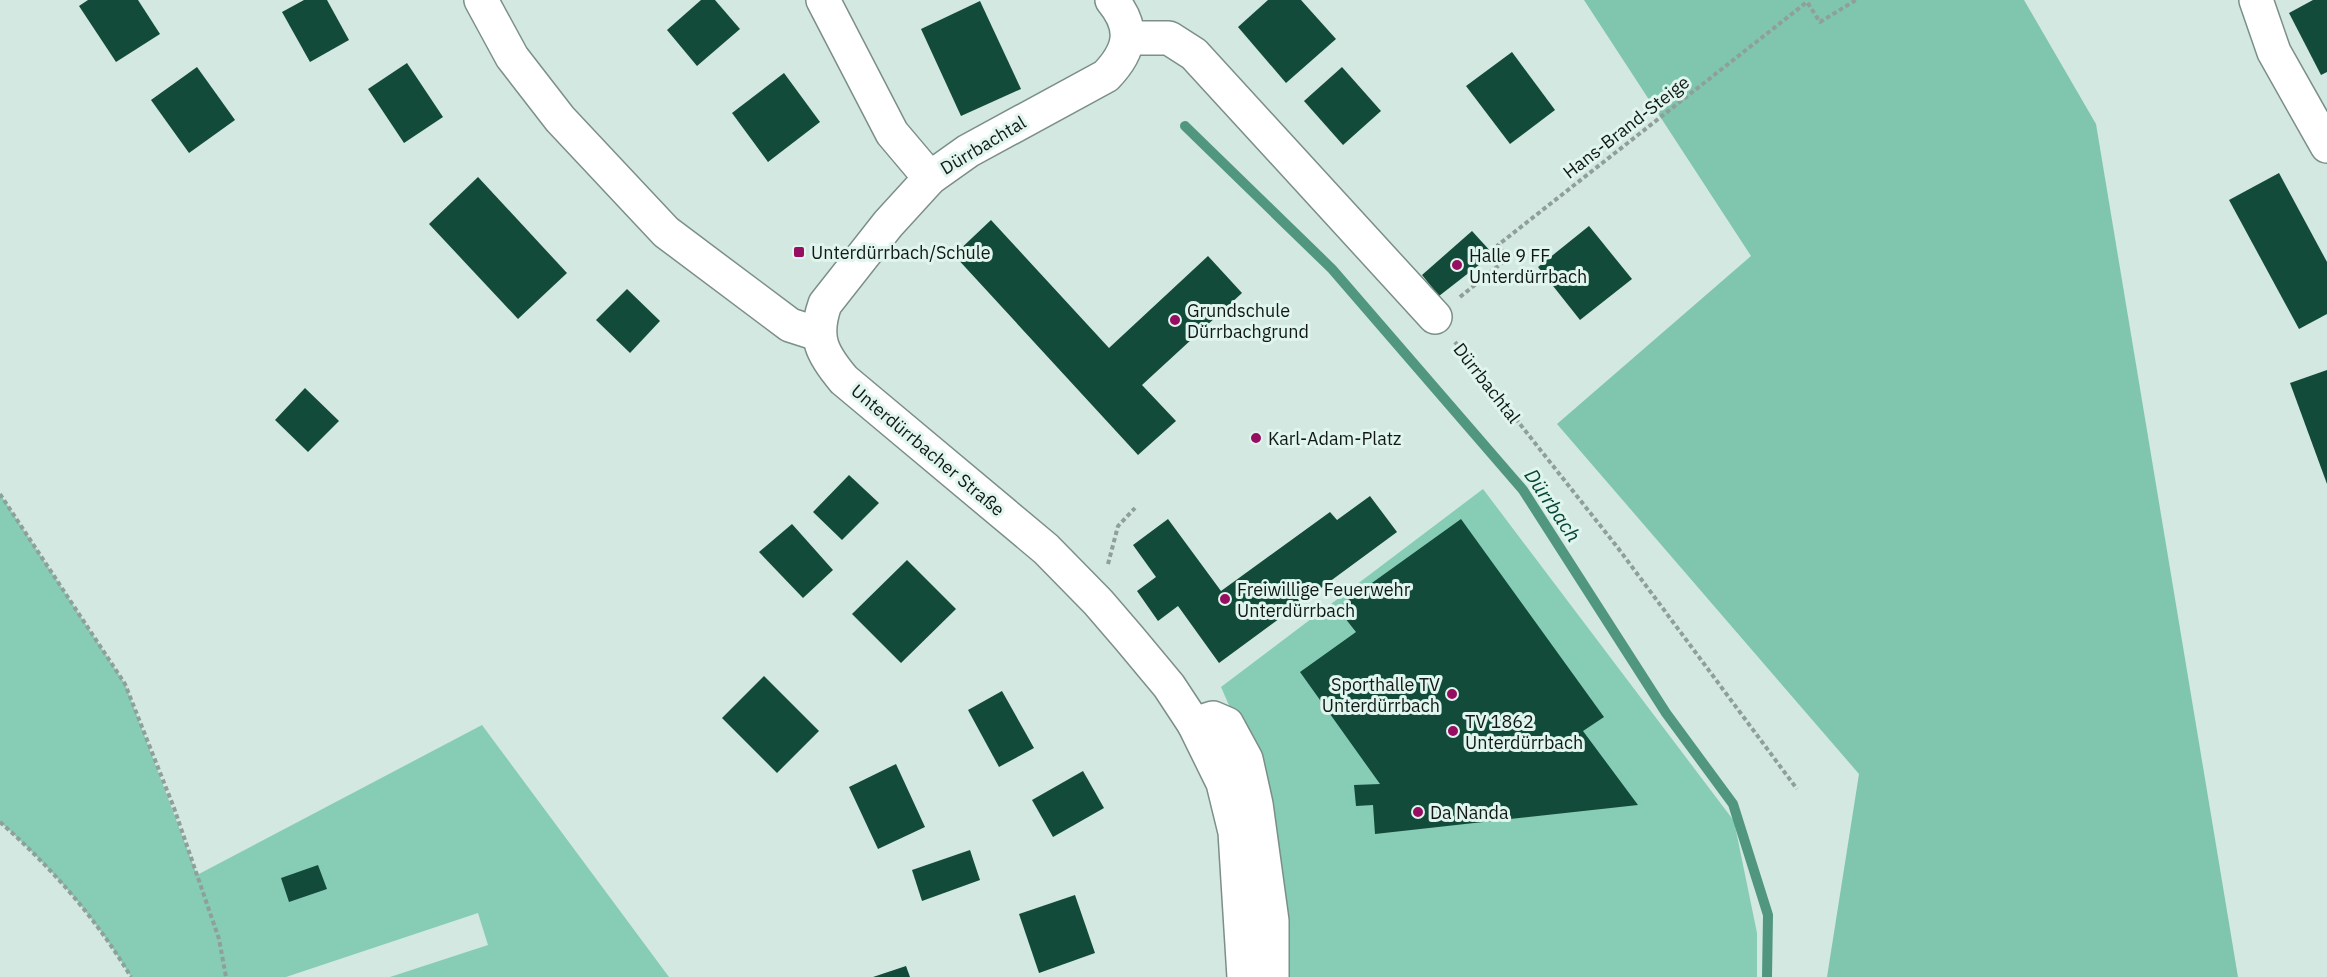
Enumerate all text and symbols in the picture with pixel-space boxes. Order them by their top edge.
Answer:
street label: Hans-Brand-Steige [1558,70,1694,183]
street label: Dürrbachtal [936,110,1030,179]
place label: Unterdürrbach/Schule [811,241,991,264]
place label: Halle 9 FF Unterdürrbach [1469,244,1587,288]
marker: Unterdürrbach/Schule [792,245,806,259]
marker: Halle 9 FF Unterdürrbach [1450,258,1464,272]
place label: Grundschule Dürrbachgrund [1187,299,1309,343]
marker: Grundschule Dürrbachgrund [1168,313,1182,327]
street label: Dürrbachtal [1448,338,1526,428]
street label: Unterdürrbacher Straße [847,379,1010,521]
place label: Karl-Adam-Platz [1268,427,1401,450]
marker: Karl-Adam-Platz [1249,431,1263,445]
water label: Dürrbach [1519,463,1587,547]
place label: Freiwillige Feuerwehr Unterdürrbach [1237,578,1411,622]
marker: Freiwillige Feuerwehr Unterdürrbach [1218,592,1232,606]
place label: Sporthalle TV Unterdürrbach [1322,673,1440,717]
marker: Sporthalle TV Unterdürrbach [1445,687,1459,701]
place label: TV 1862 Unterdürrbach [1465,710,1583,754]
marker: TV 1862 Unterdürrbach [1446,724,1460,738]
place label: Da Nanda [1430,801,1509,824]
marker: Da Nanda [1411,805,1425,819]

